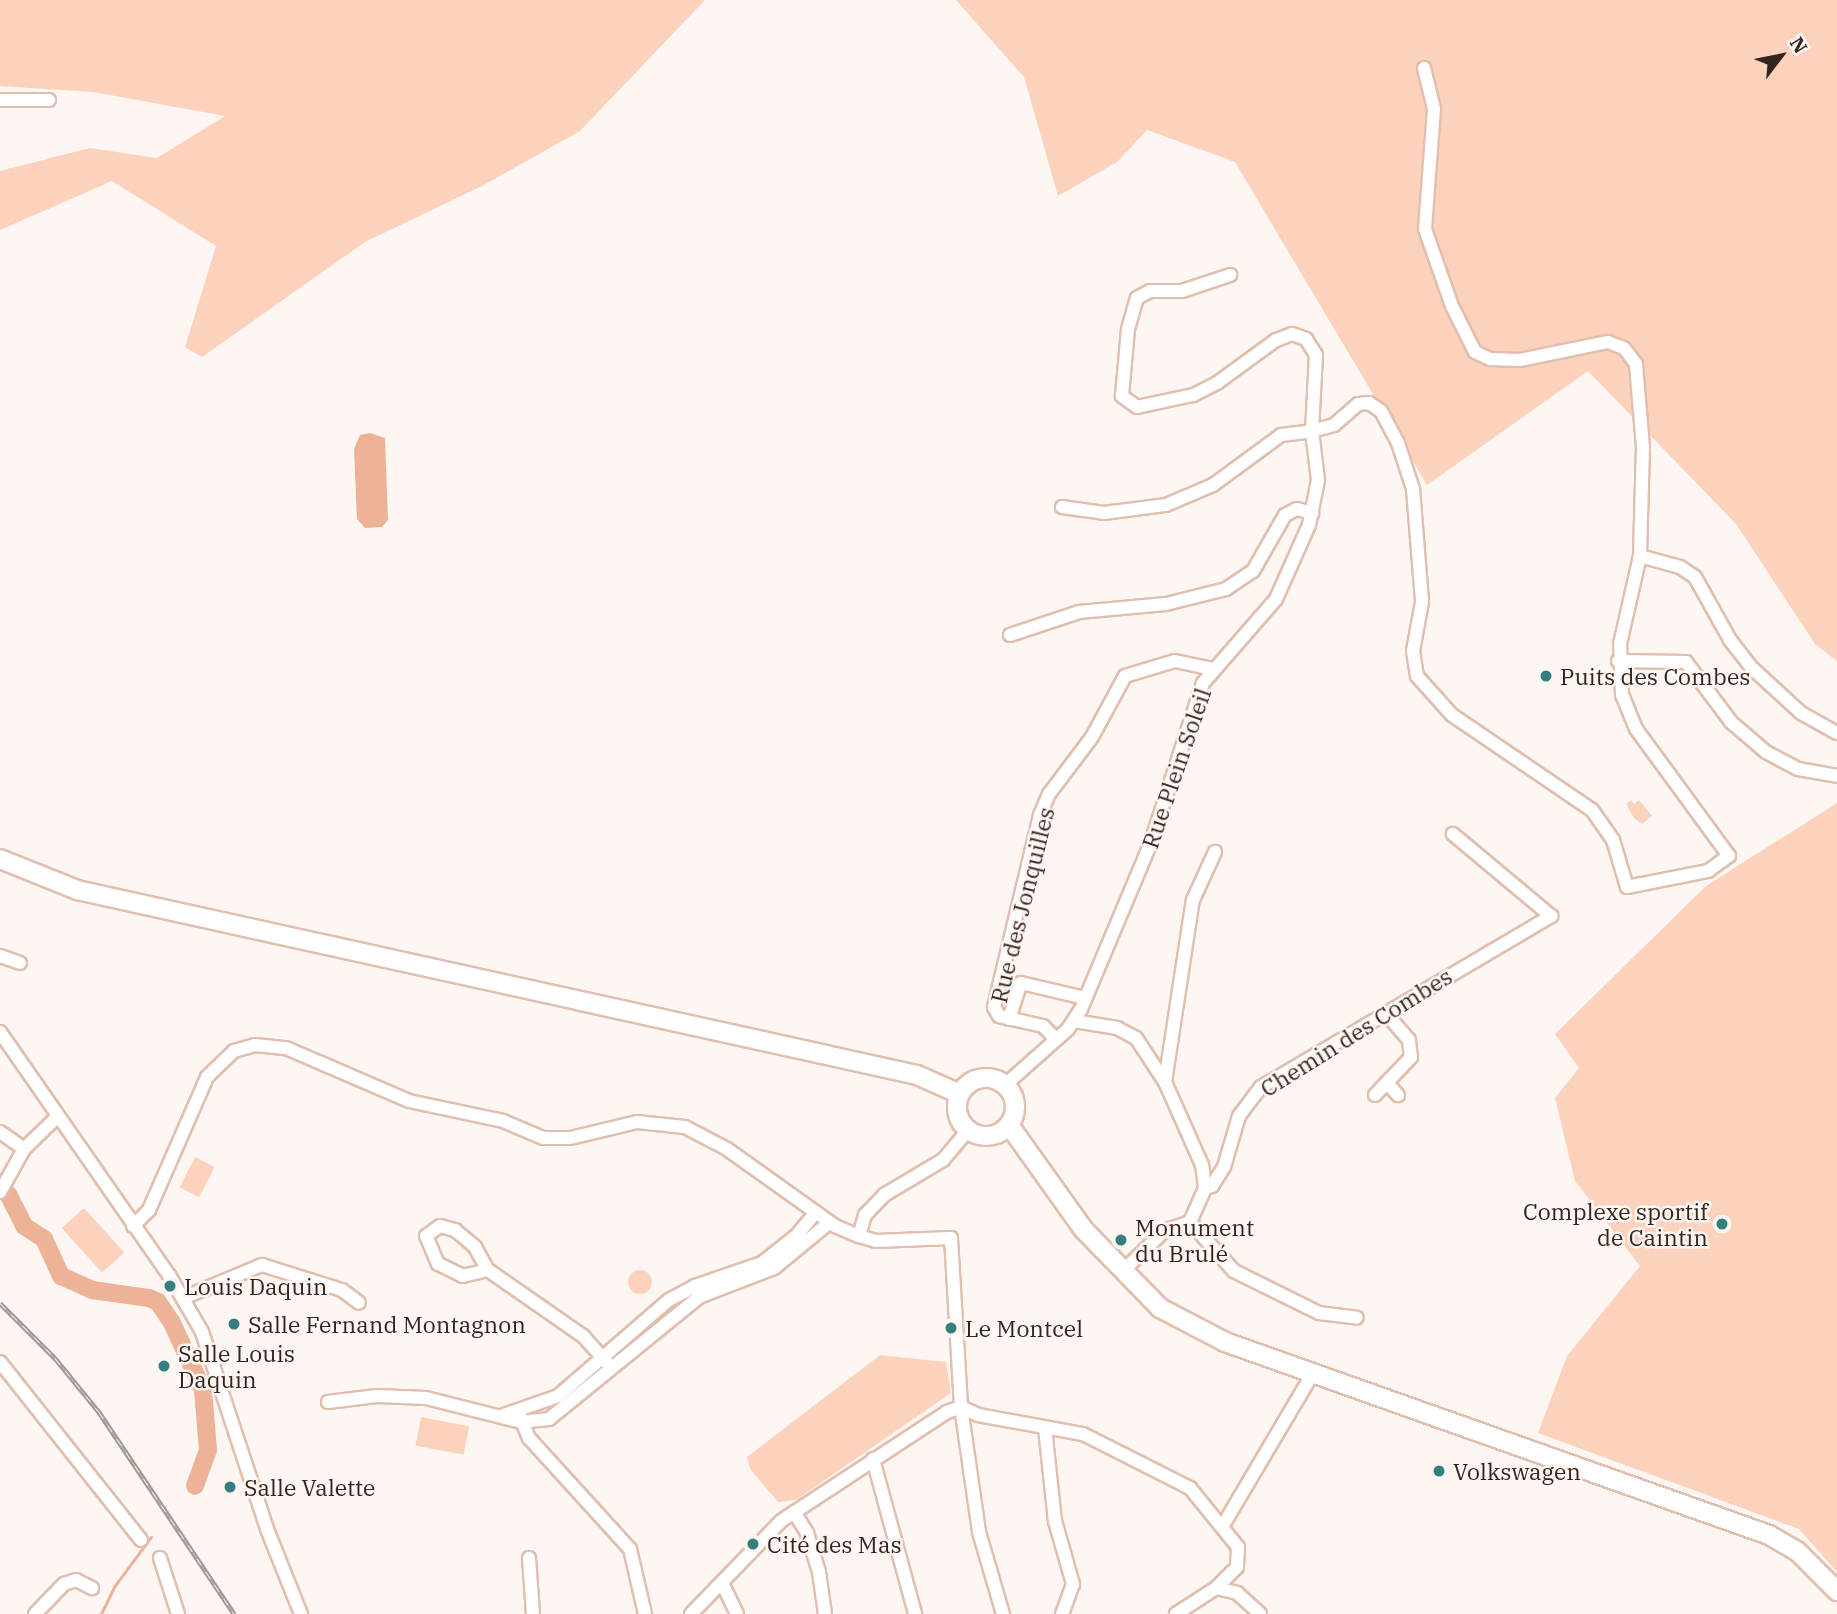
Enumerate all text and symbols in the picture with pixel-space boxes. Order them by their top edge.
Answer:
north arrow [1746,21,1816,91]
text: N [1785,32,1813,58]
place label: Puits des Combes [1560,662,1751,690]
marker: Puits des Combes [1538,668,1554,684]
street label: Rue Plein Soleil [1136,684,1216,852]
street label: Rue des Jonquilles [984,804,1060,1006]
street label: Chemin des Combes [1255,962,1457,1102]
place label: Complexe sportif de Caintin [1523,1197,1708,1251]
place label: Monument du Brulé [1135,1213,1254,1267]
marker: Complexe sportif de Caintin [1714,1216,1730,1232]
marker: Monument du Brulé [1113,1232,1129,1248]
place label: Louis Daquin [184,1272,327,1300]
marker: Louis Daquin [162,1278,178,1294]
place label: Salle Fernand Montagnon [248,1310,526,1338]
place label: Le Montcel [965,1314,1083,1342]
marker: Salle Fernand Montagnon [226,1316,242,1332]
marker: Le Montcel [943,1320,959,1336]
place label: Salle Louis Daquin [178,1339,295,1393]
marker: Salle Louis Daquin [156,1358,172,1374]
place label: Volkswagen [1453,1457,1581,1485]
marker: Volkswagen [1431,1463,1447,1479]
place label: Salle Valette [244,1473,375,1501]
marker: Salle Valette [222,1479,238,1495]
place label: Cité des Mas [767,1530,902,1558]
marker: Cité des Mas [745,1536,761,1552]

